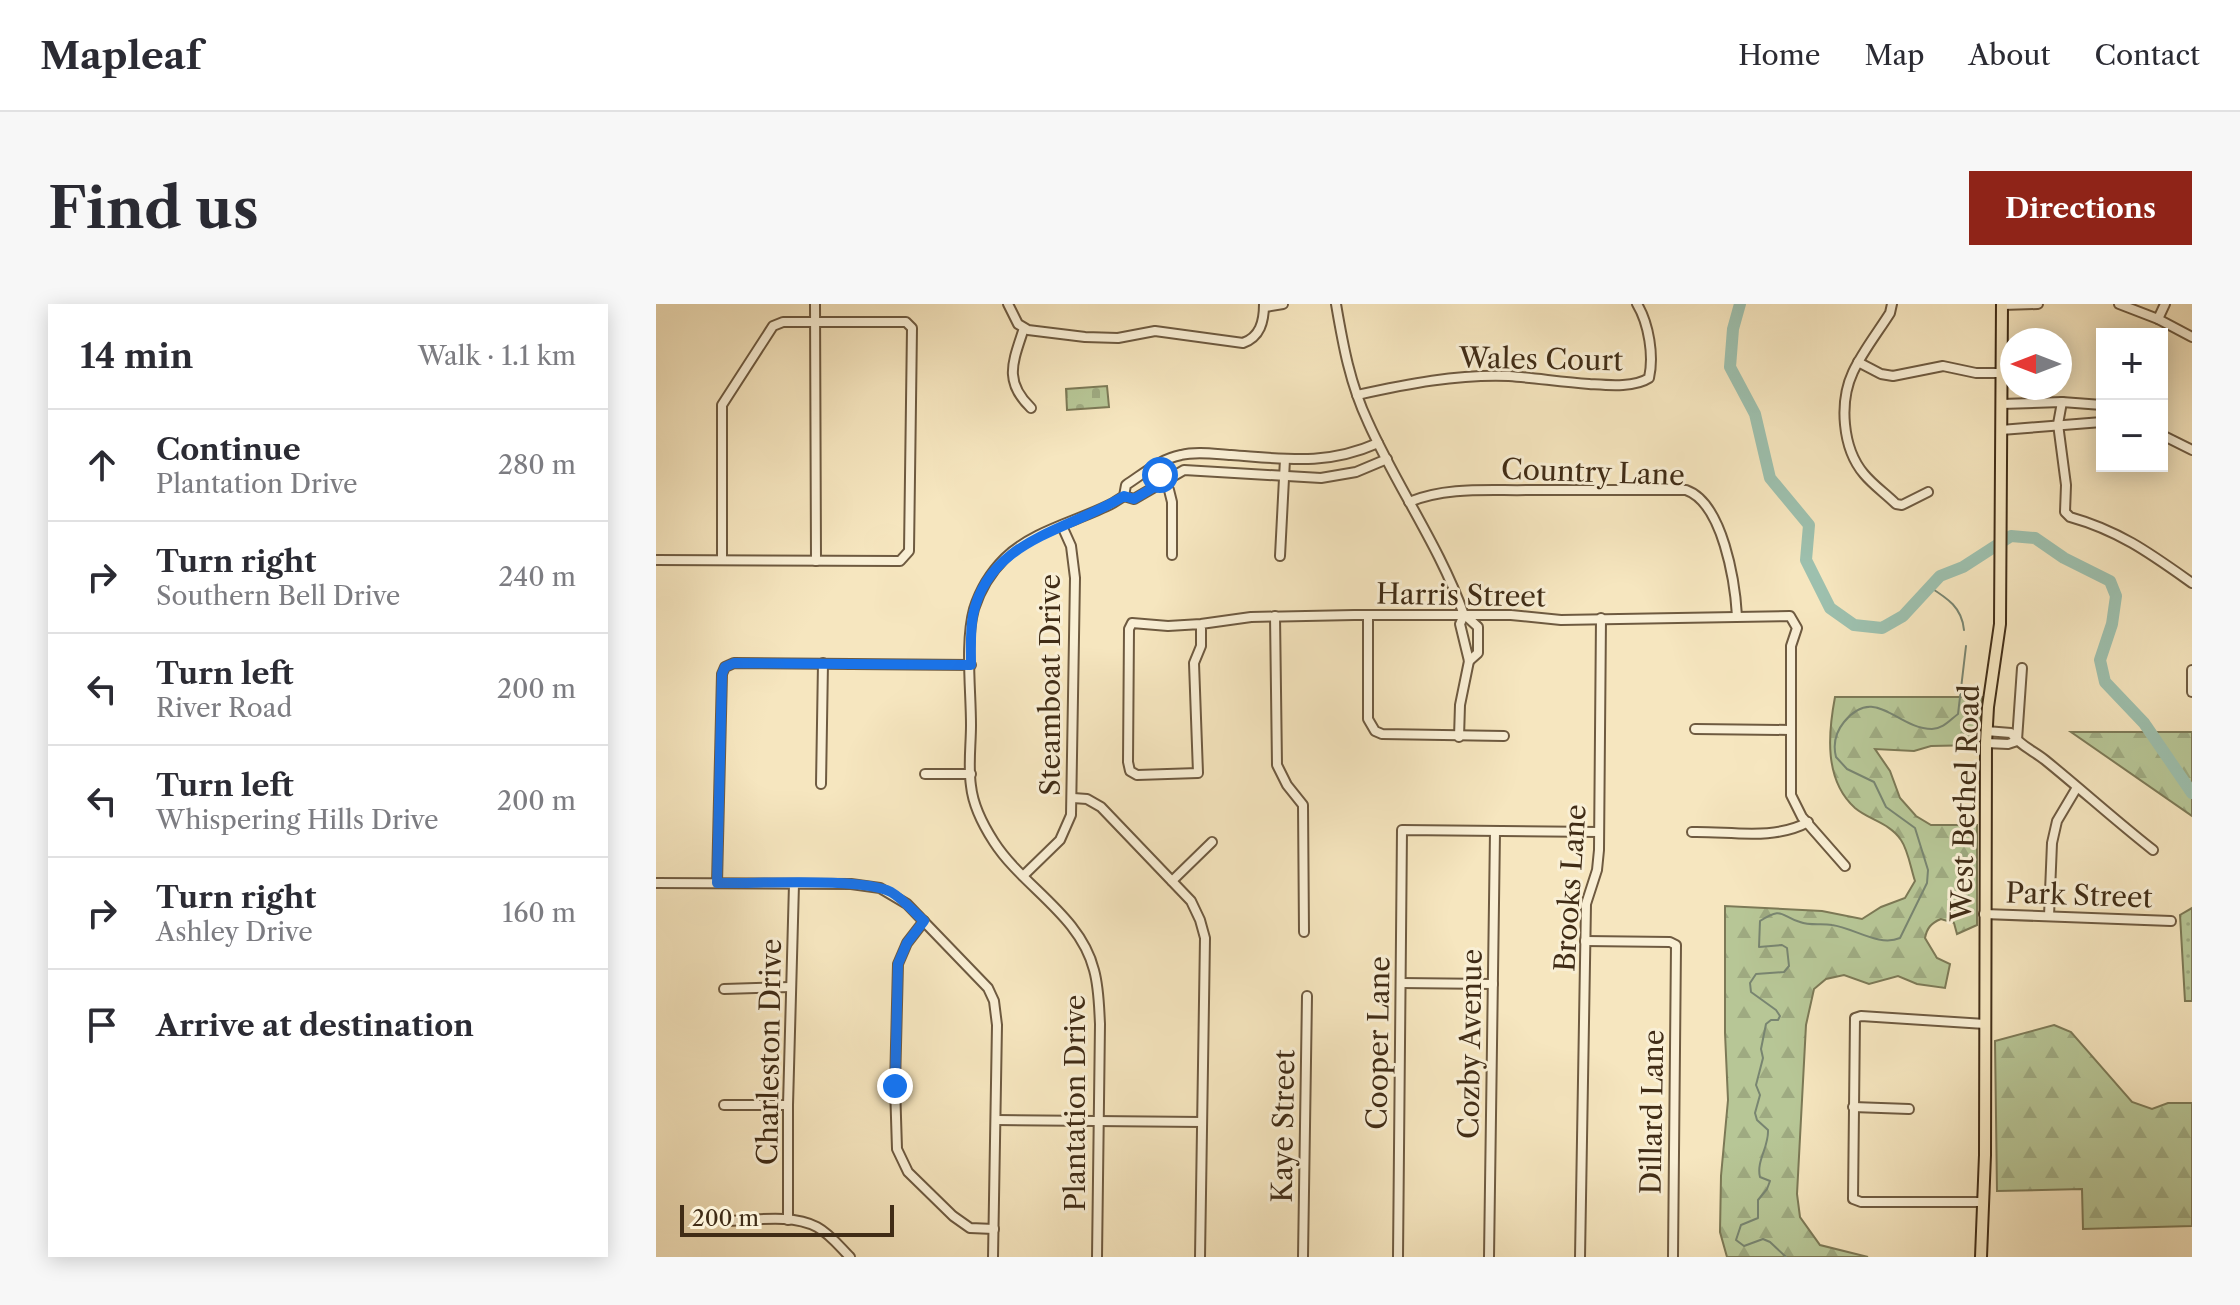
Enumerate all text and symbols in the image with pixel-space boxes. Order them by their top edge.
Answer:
text: Mapleaf [40,32,202,79]
text: Home [1738,38,1820,72]
text: Map [1864,38,1924,72]
text: About [1968,38,2050,72]
text: Contact [2094,38,2200,72]
button: Directions [1969,171,2192,245]
text: Find us [48,174,259,243]
north arrow [2000,328,2072,400]
map controls [2096,328,2168,472]
button: + [2096,328,2168,400]
text: 14 min [80,335,193,377]
text: Walk · 1.1 km [418,340,576,372]
street label: Wales Court [1458,341,1624,377]
button: − [2096,400,2168,472]
text: Continue [156,431,301,468]
icon: ahead [80,443,124,487]
text: 280 m [498,449,576,481]
street label: Country Lane [1501,452,1685,492]
route start [1142,457,1178,493]
text: Plantation Drive [156,468,358,500]
text: Turn right [156,543,316,580]
icon: right [80,555,124,599]
text: 240 m [498,561,576,593]
street label: Steamboat Drive [1033,574,1067,796]
street label: Harris Street [1376,577,1546,613]
text: Southern Bell Drive [156,580,400,612]
text: Turn left [156,655,293,692]
icon: left [80,667,124,711]
text: 200 m [497,673,576,705]
street label: West Bethel Road [1944,684,1986,923]
text: River Road [156,692,292,724]
text: Turn left [156,767,293,804]
icon: left [80,779,124,823]
text: 200 m [497,785,576,817]
street label: Brooks Lane [1547,803,1593,973]
text: Whispering Hills Drive [156,804,438,836]
street label: Park Street [2005,875,2153,915]
text: Turn right [156,879,316,916]
icon: right [80,891,124,935]
text: 160 m [502,897,576,929]
text: Ashley Drive [156,916,313,948]
street label: Charleston Drive [750,938,788,1166]
street label: Cozby Avenue [1451,949,1489,1139]
street label: Cooper Lane [1359,956,1397,1130]
street label: Plantation Drive [1058,994,1092,1212]
icon: arrive [80,1003,124,1047]
text: Arrive at destination [156,1007,474,1044]
street label: Dillard Lane [1634,1029,1670,1195]
street label: Kaye Street [1265,1049,1301,1203]
route end [877,1068,913,1104]
scale bar [680,1201,894,1237]
text: 200 m [692,1205,759,1232]

